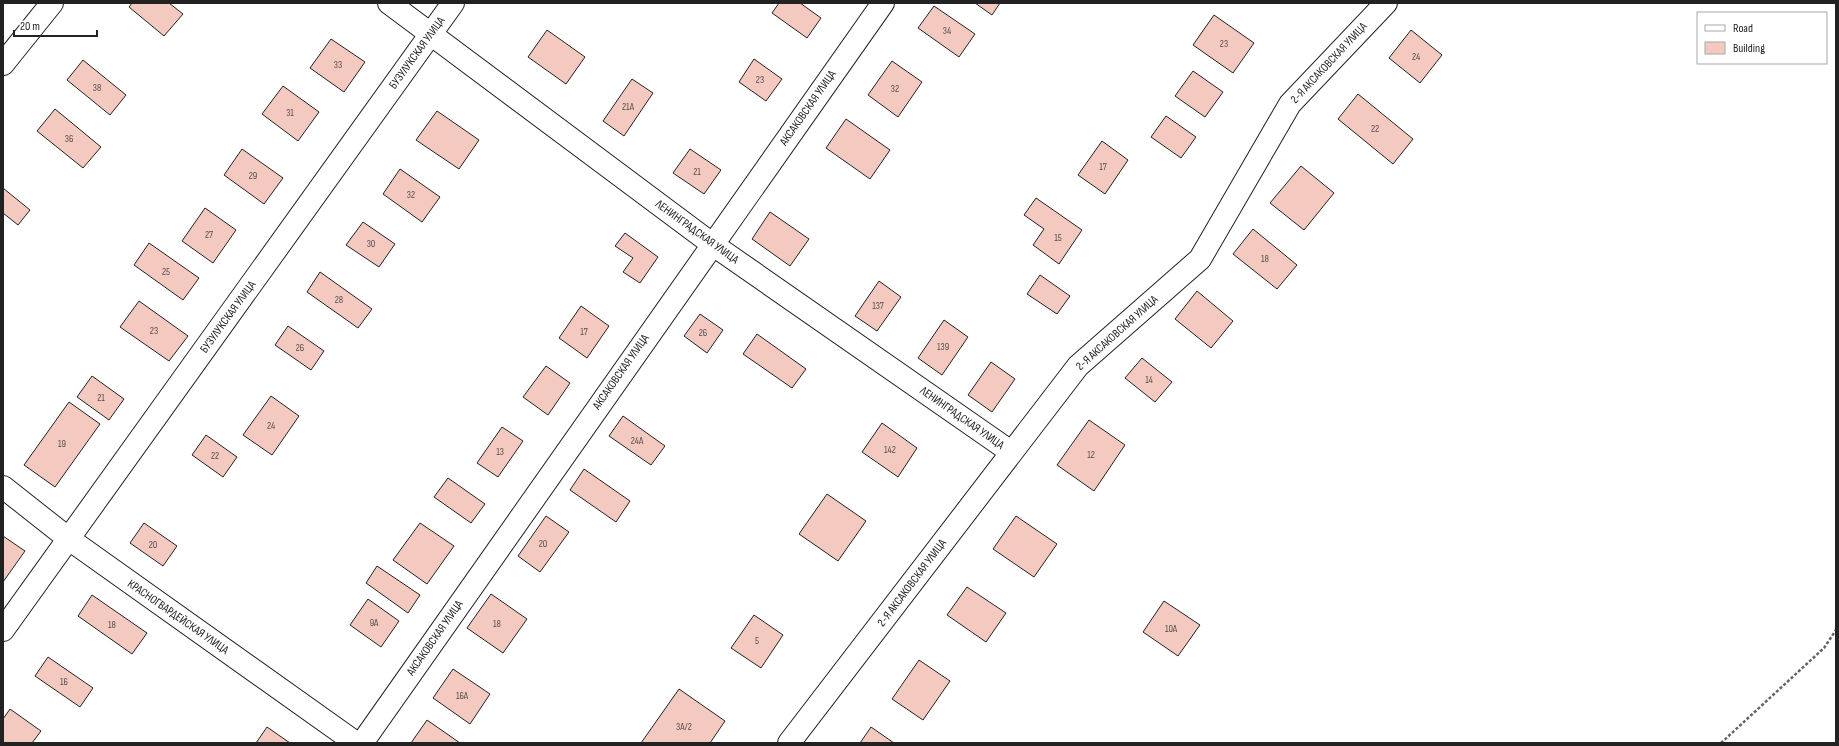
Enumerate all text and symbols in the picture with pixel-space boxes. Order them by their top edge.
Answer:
scale bar [14,12,97,38]
legend [1697,12,1827,64]
street label: БУЗУЛУКСКАЯ УЛИЦА [386,13,449,92]
text: 20 m [20,19,40,34]
street label: 2-Я АКСАКОВСКАЯ УЛИЦА [1288,19,1371,107]
text: Road [1733,21,1753,36]
house number: 34 [943,25,951,37]
house number: 23 [1220,38,1228,50]
text: Building [1733,41,1765,56]
house number: 24 [1412,51,1420,63]
house number: 33 [334,59,342,71]
street label: АКСАКОВСКАЯ УЛИЦА [776,67,840,149]
house number: 23 [756,74,764,86]
house number: 38 [93,82,101,94]
house number: 32 [891,83,899,95]
house number: 21А [622,101,635,113]
house number: 31 [286,107,294,119]
house number: 22 [1371,123,1379,135]
house number: 36 [65,133,73,145]
house number: 17 [1099,161,1107,173]
house number: 21 [693,166,701,178]
house number: 29 [249,170,257,182]
house number: 32 [407,189,415,201]
street label: ЛЕНИНГРАДСКАЯ УЛИЦА [652,196,742,268]
house number: 27 [205,229,213,241]
house number: 15 [1054,232,1062,244]
house number: 30 [367,238,375,250]
house number: 18 [1261,253,1269,265]
house number: 25 [162,266,170,278]
street label: БУЗУЛУКСКАЯ УЛИЦА [197,277,260,356]
street label: 2-Я АКСАКОВСКАЯ УЛИЦА [1073,292,1162,374]
house number: 28 [335,294,343,306]
house number: 137 [872,300,884,312]
house number: 23 [150,325,158,337]
house number: 17 [580,326,588,338]
house number: 26 [699,327,707,339]
street label: АКСАКОВСКАЯ УЛИЦА [589,331,653,413]
house number: 139 [937,341,949,353]
house number: 26 [296,342,304,354]
house number: 14 [1145,374,1153,386]
street label: ЛЕНИНГРАДСКАЯ УЛИЦА [916,383,1008,453]
house number: 21 [97,392,105,404]
house number: 24 [267,420,275,432]
house number: 24А [631,435,644,447]
house number: 19 [58,438,66,450]
house number: 142 [884,444,896,456]
house number: 13 [496,446,504,458]
house number: 12 [1087,449,1095,461]
house number: 22 [211,450,219,462]
street label: 2-Я АКСАКОВСКАЯ УЛИЦА [874,536,950,630]
house number: 20 [539,538,547,550]
house number: 20 [149,539,157,551]
street label: КРАСНОГВАРДЕЙСКАЯ УЛИЦА [124,576,232,658]
street label: АКСАКОВСКАЯ УЛИЦА [403,597,467,679]
house number: 9А [370,617,379,629]
house number: 18 [493,618,501,630]
house number: 18 [108,619,116,631]
house number: 10А [1165,623,1178,635]
house number: 5 [755,635,759,647]
house number: 16 [60,676,68,688]
house number: 16А [456,690,469,702]
house number: 3А/2 [676,721,692,733]

